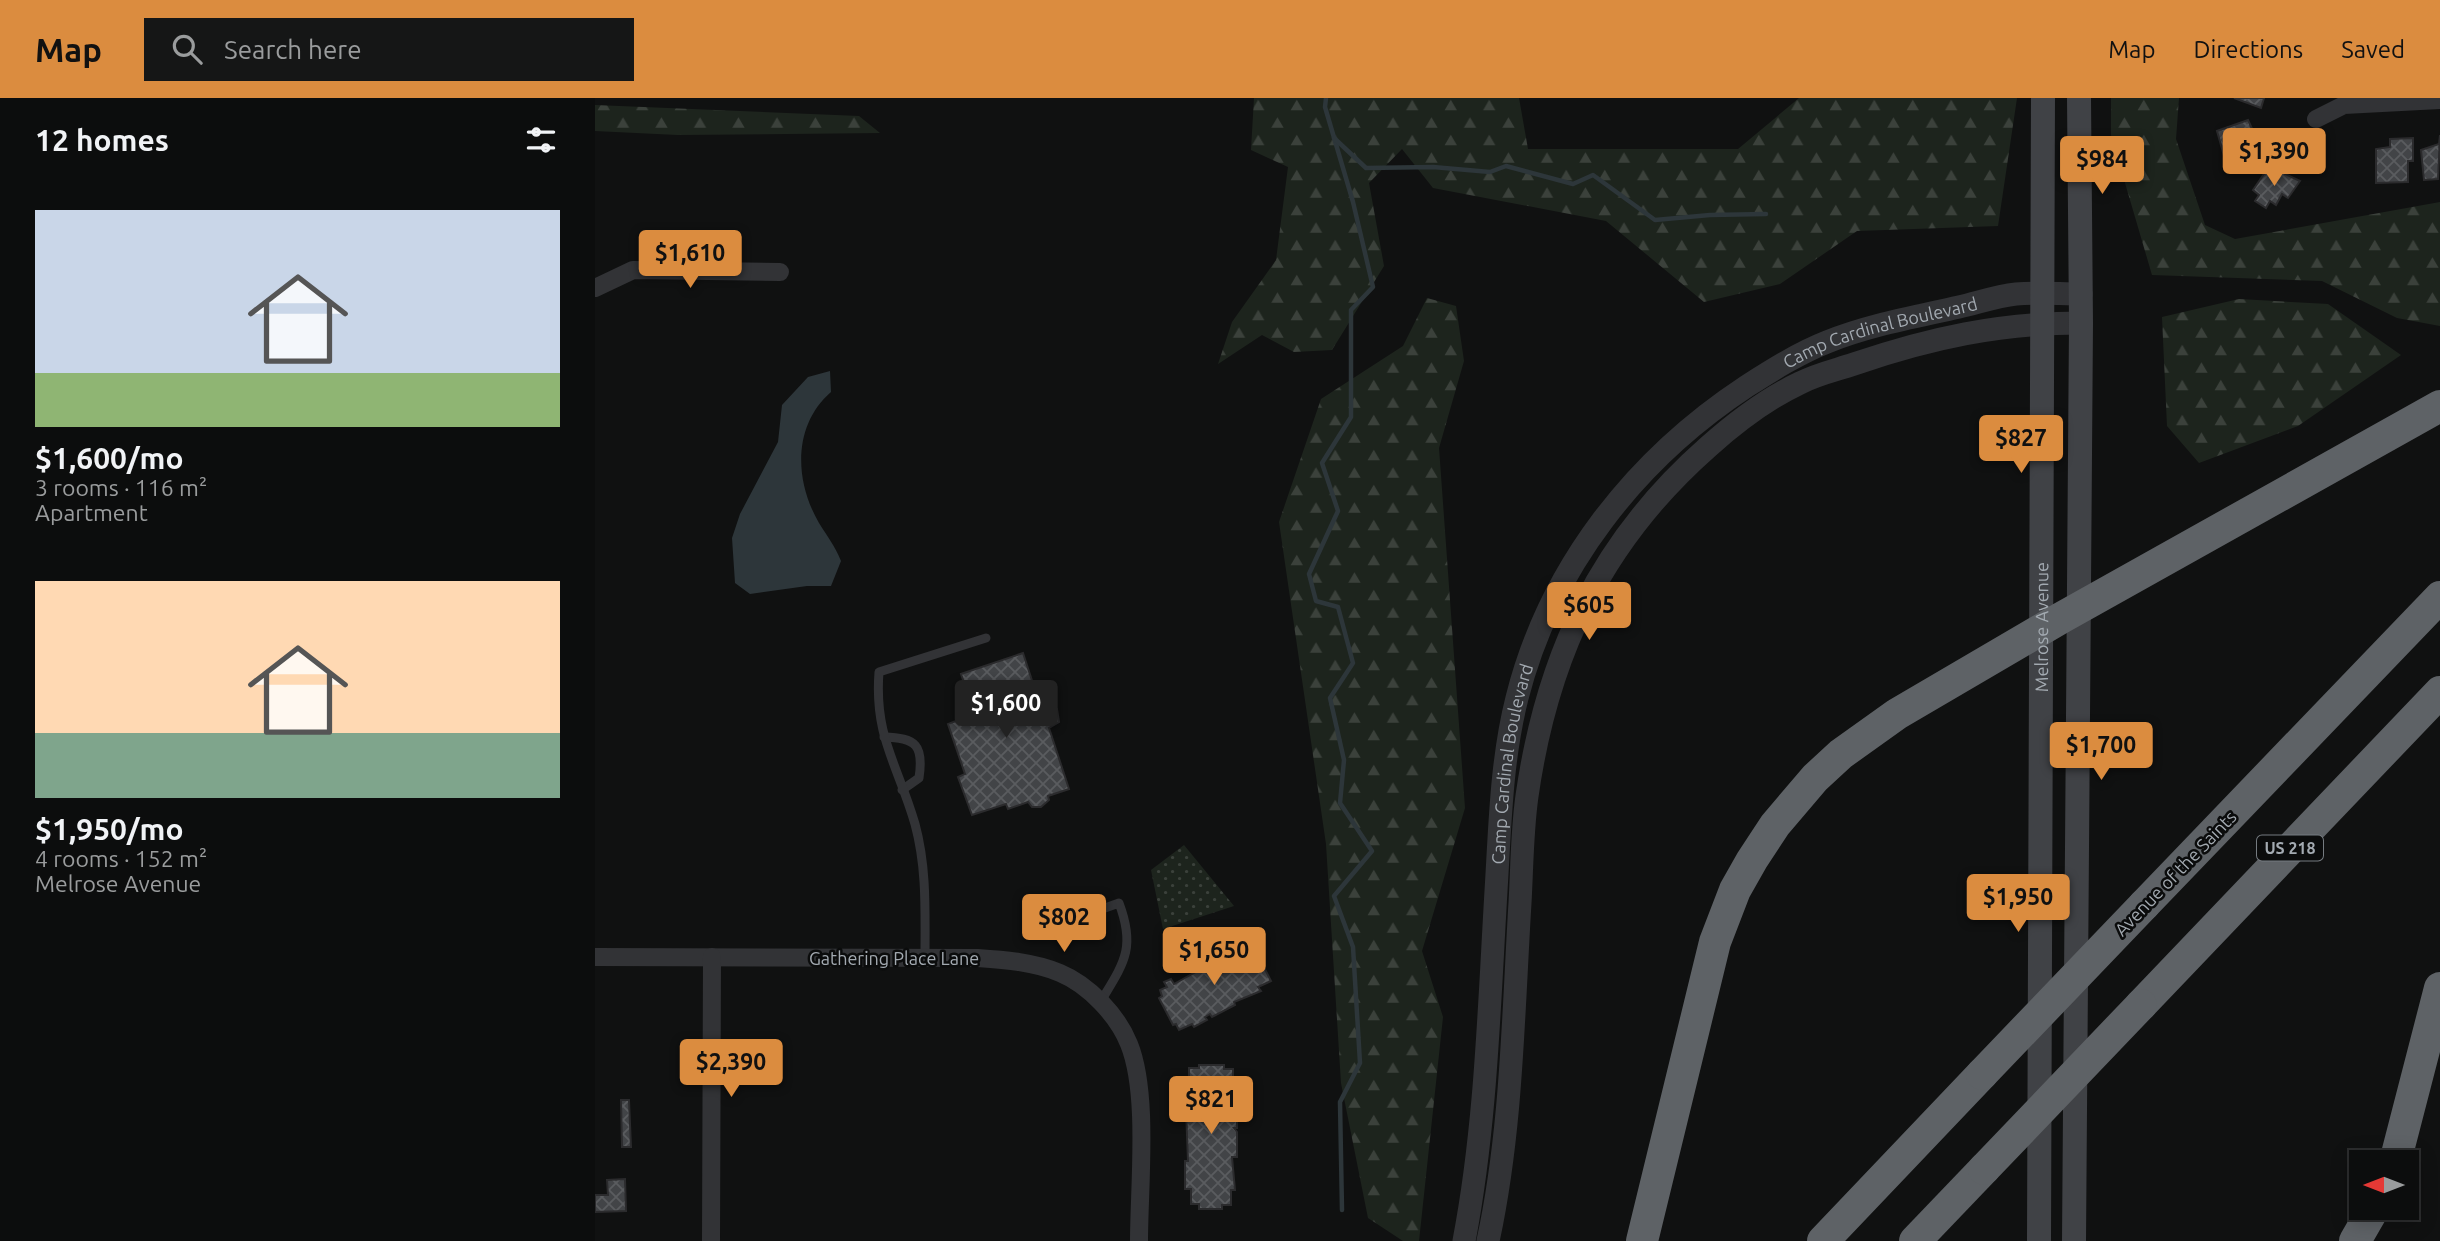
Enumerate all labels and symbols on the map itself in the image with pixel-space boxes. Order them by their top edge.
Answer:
pin: $1,390 [2217,129,2331,188]
pin: $984 [2061,136,2143,196]
pin: $1,610 [633,230,747,290]
street label: Camp Cardinal Boulevard [1779,293,1979,372]
pin: $827 [1980,416,2062,475]
street label: Melrose Avenue [2031,562,2051,692]
pin: $605 [1548,582,1630,642]
street label: Camp Cardinal Boulevard [1488,661,1536,865]
pin: $1,600 [949,680,1063,740]
pin: $1,700 [2044,722,2158,782]
street label: Avenue of the Saints [2110,806,2240,940]
road number: US 218 [2257,835,2323,860]
pin: $1,950 [1961,874,2075,934]
pin: $802 [1023,894,1105,954]
pin: $1,650 [1157,928,1271,987]
street label: Gathering Place Lane [809,948,979,968]
pin: $2,390 [674,1040,788,1099]
pin: $821 [1170,1076,1252,1136]
north arrow [2349,1150,2419,1220]

